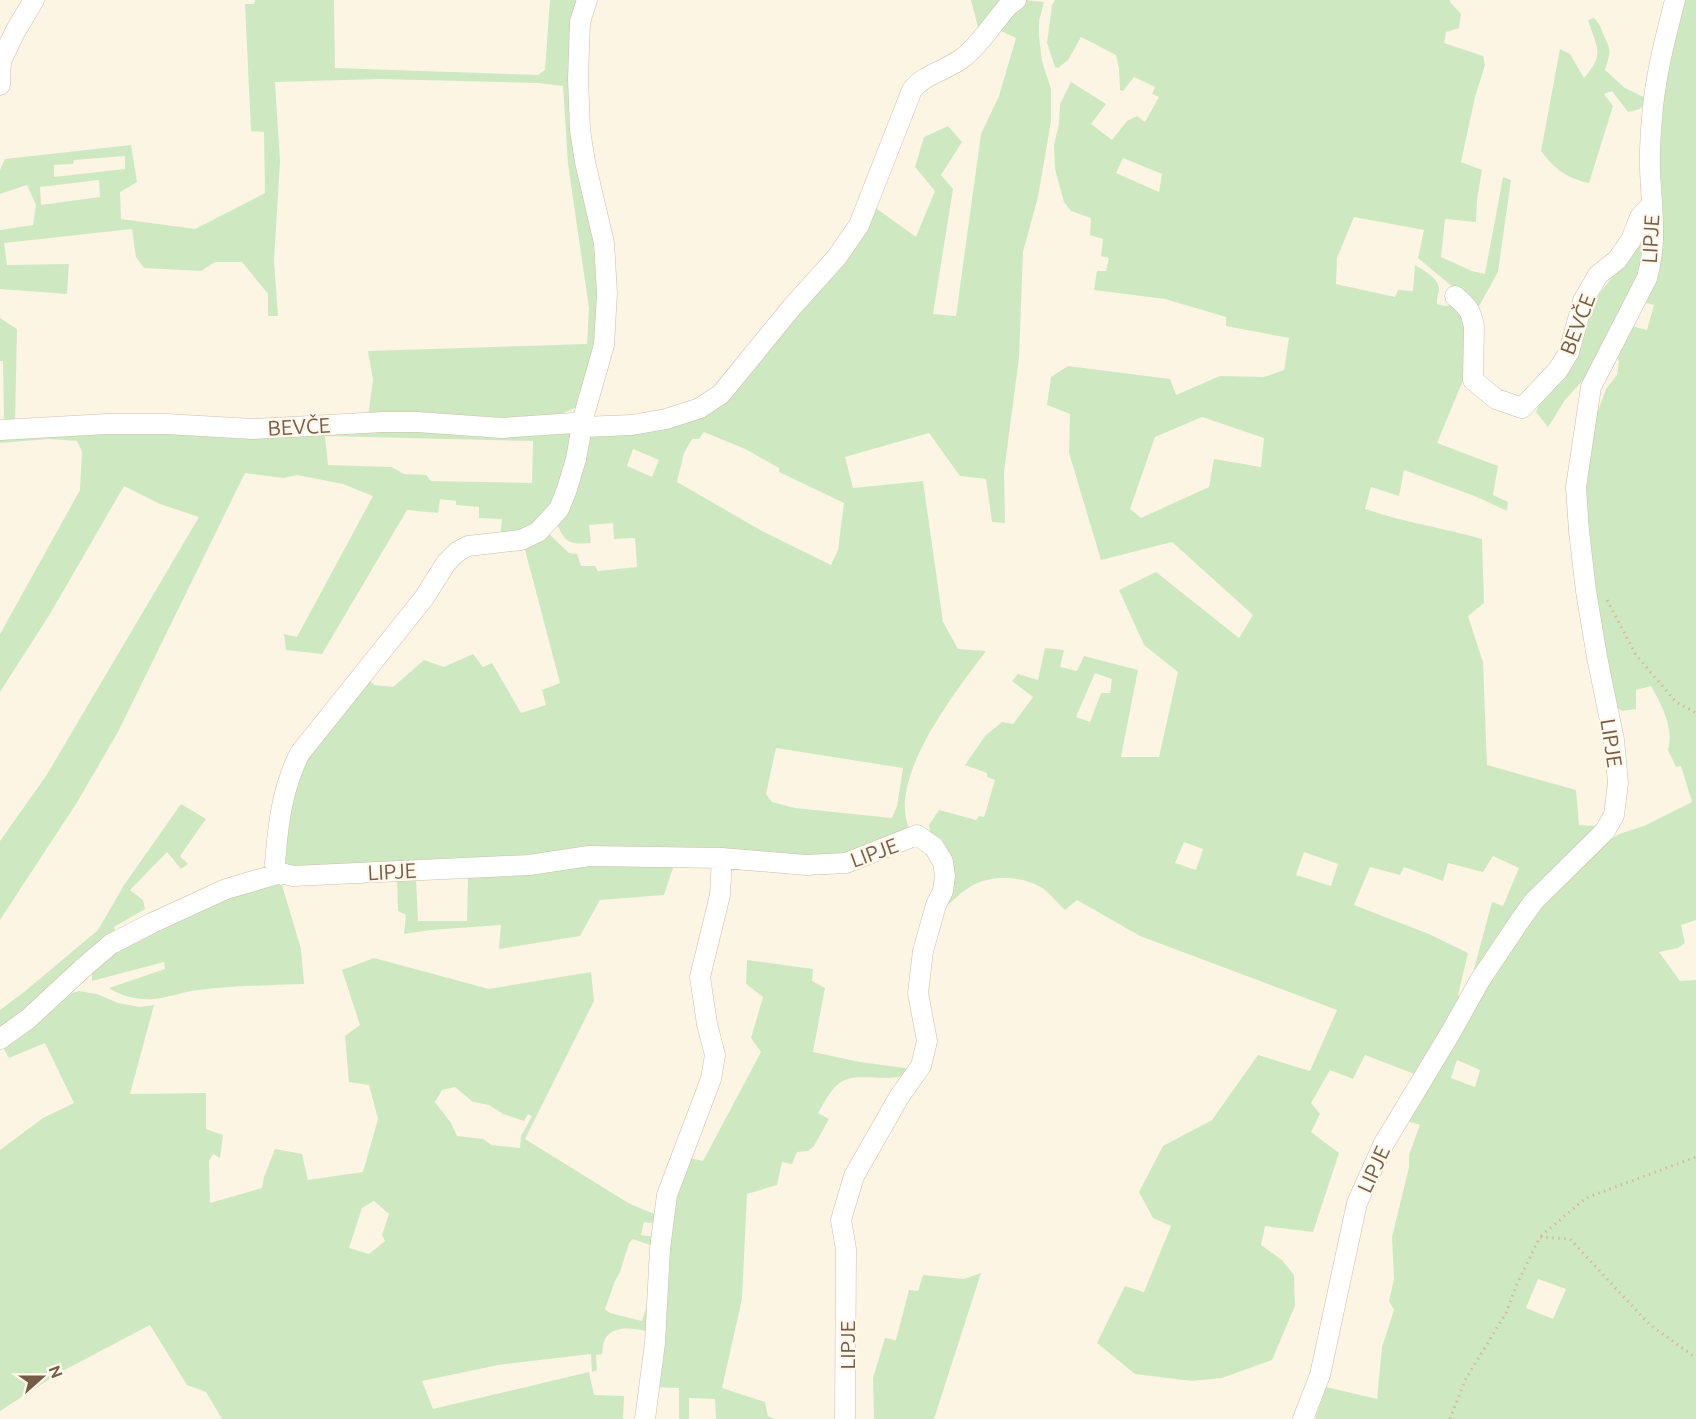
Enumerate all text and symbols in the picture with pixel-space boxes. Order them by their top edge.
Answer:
street label: LIPJE [1637,214,1663,264]
street label: BEVČE [1555,290,1599,358]
street label: BEVČE [267,412,331,440]
street label: LIPJE [1596,717,1628,769]
street label: LIPJE [847,832,901,872]
street label: LIPJE [367,858,417,884]
street label: LIPJE [1352,1142,1394,1196]
street label: LIPJE [835,1321,859,1369]
north arrow [12,1347,72,1407]
text: N [45,1363,67,1380]

